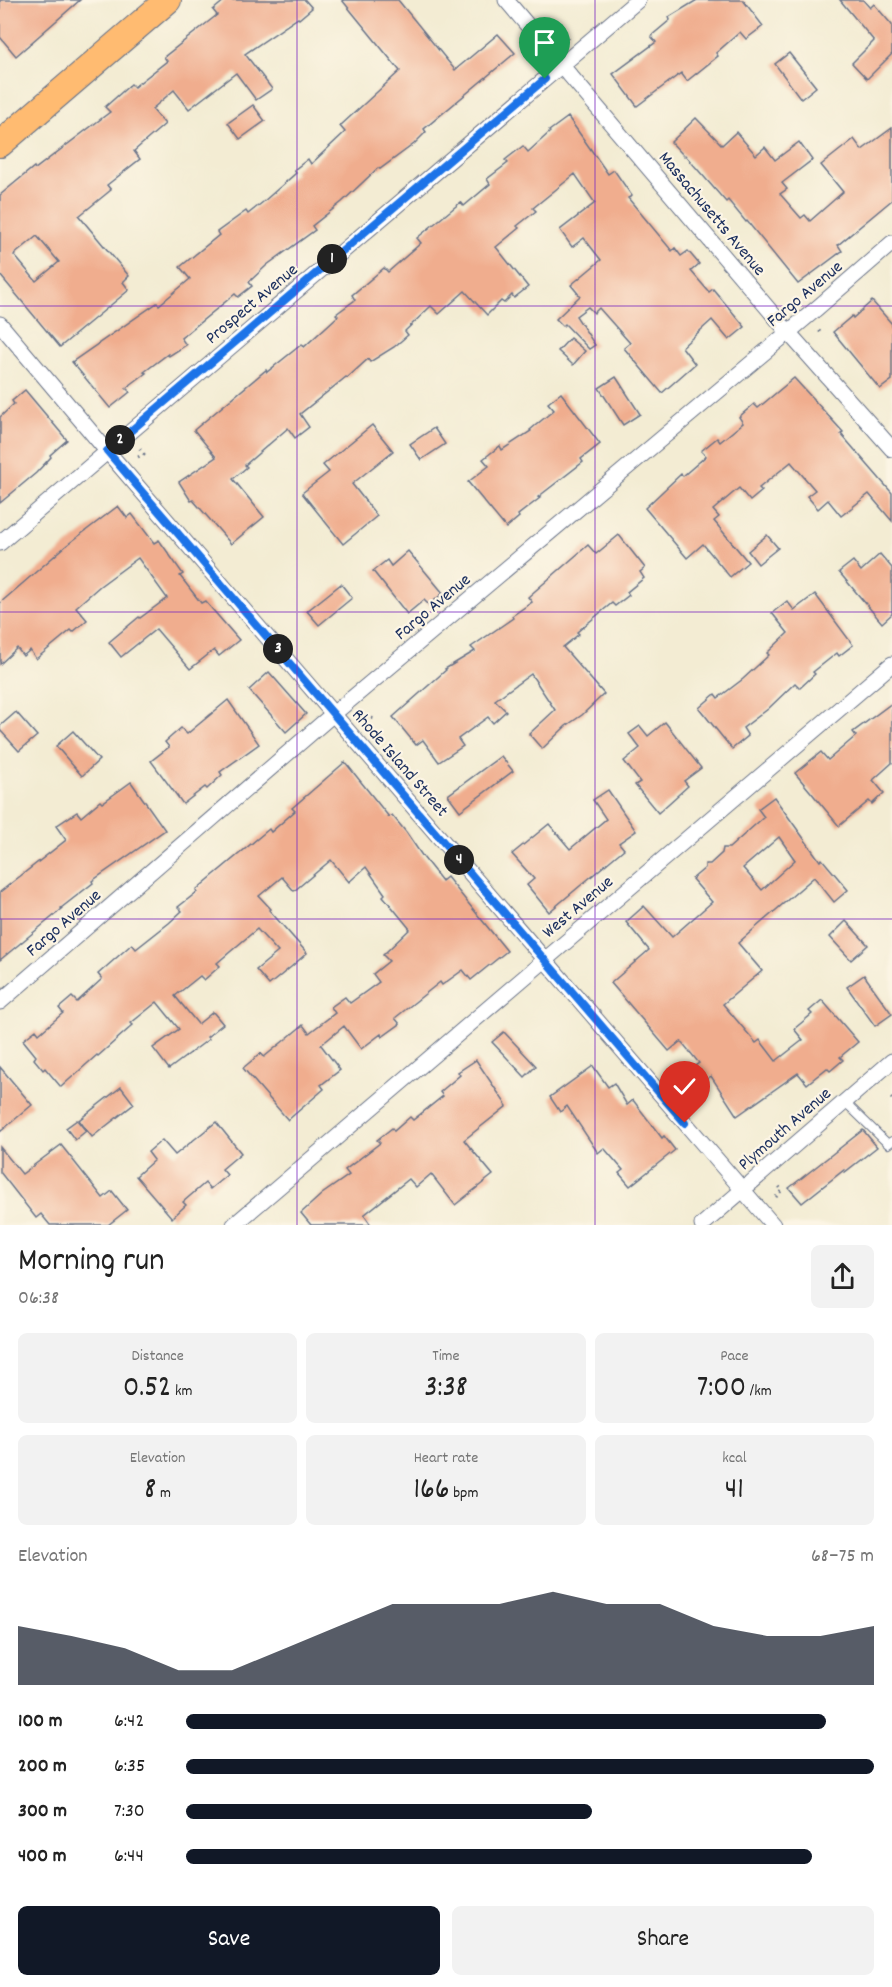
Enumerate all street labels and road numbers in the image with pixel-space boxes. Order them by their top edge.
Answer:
street label: Massachusetts Avenue [652,147,771,282]
street label: Fargo Avenue [762,256,849,334]
street label: Prospect Avenue [201,259,304,351]
street label: Fargo Avenue [390,569,477,647]
street label: Rhode Island Street [345,704,453,823]
street label: West Avenue [538,871,620,945]
street label: Fargo Avenue [22,884,108,964]
street label: Plymouth Avenue [734,1082,838,1177]

